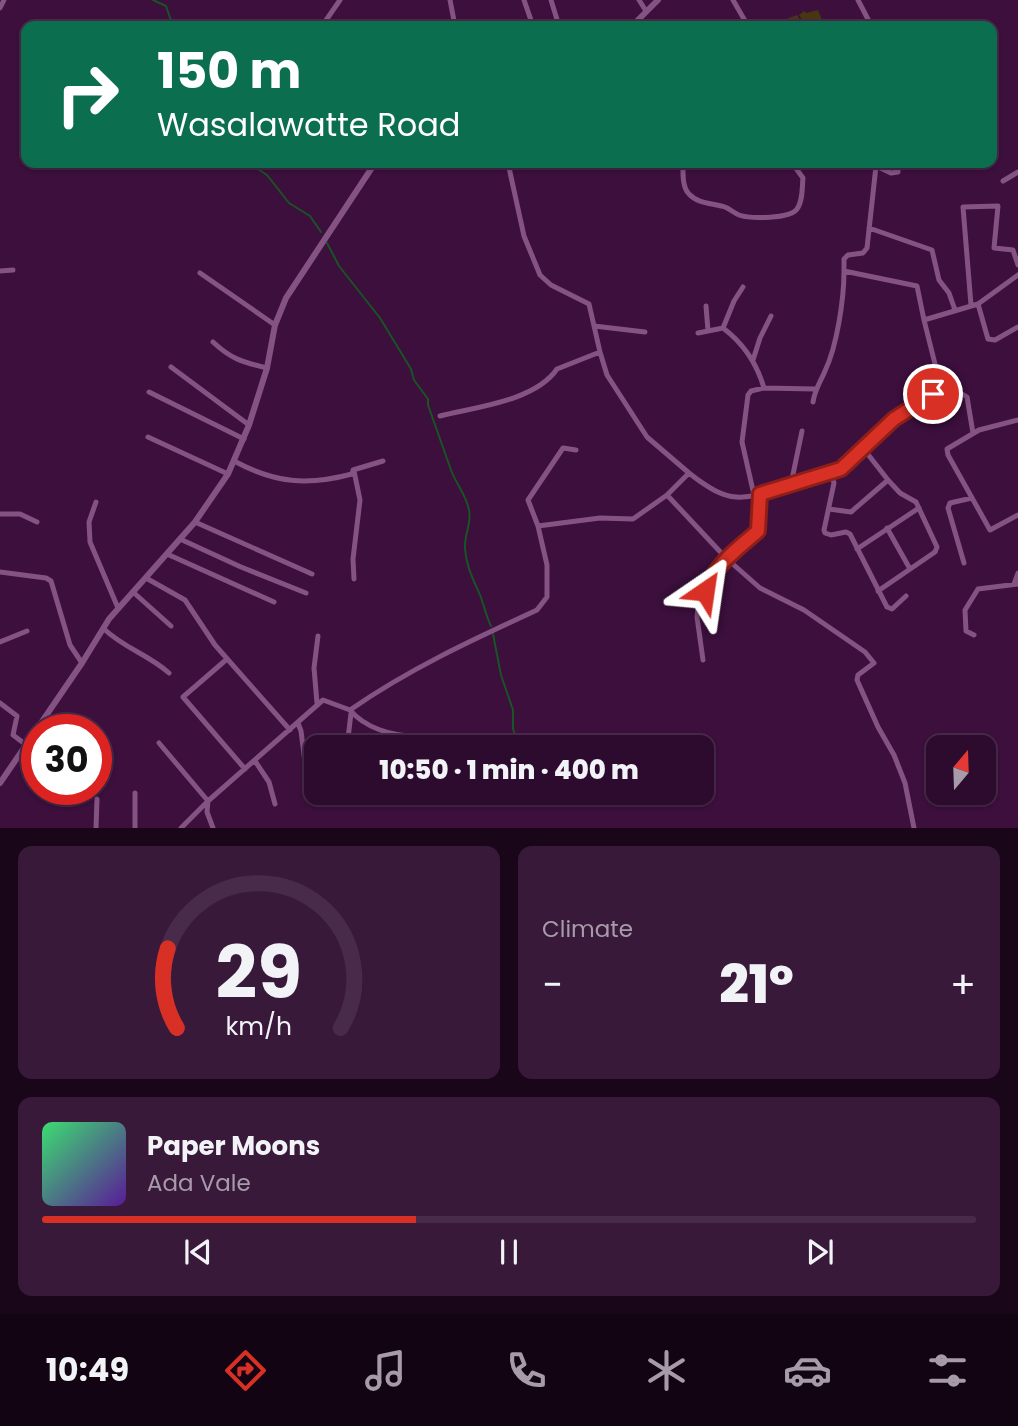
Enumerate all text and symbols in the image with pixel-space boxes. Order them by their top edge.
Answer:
text: 150 m [157,37,302,105]
icon: right [42,49,133,140]
text: Wasalawatte Road [157,102,460,147]
pin [903,364,963,424]
icon: arrive [914,375,952,413]
position arrow [668,554,742,628]
speed limit sign: 30 [21,714,112,805]
north arrow [926,735,996,805]
map controls [926,735,996,805]
text: 10:50 · 1 min · 400 m [379,752,639,788]
text: Climate [542,913,633,945]
text: 29 [216,923,302,1024]
text: 21° [719,948,794,1021]
text: − [542,958,563,1011]
text: + [950,958,976,1011]
text: km/h [226,1009,292,1044]
text: Paper Moons [147,1128,320,1164]
text: Ada Vale [147,1167,251,1199]
icon: previous [179,1233,217,1271]
icon: pause [490,1233,528,1271]
icon: next [801,1233,839,1271]
icon: directions [221,1346,270,1395]
icon: music [361,1346,410,1395]
icon: phone [502,1346,551,1395]
icon: climate [642,1346,691,1395]
icon: car [783,1346,832,1395]
icon: filters [923,1346,972,1395]
text: 10:49 [46,1347,129,1392]

